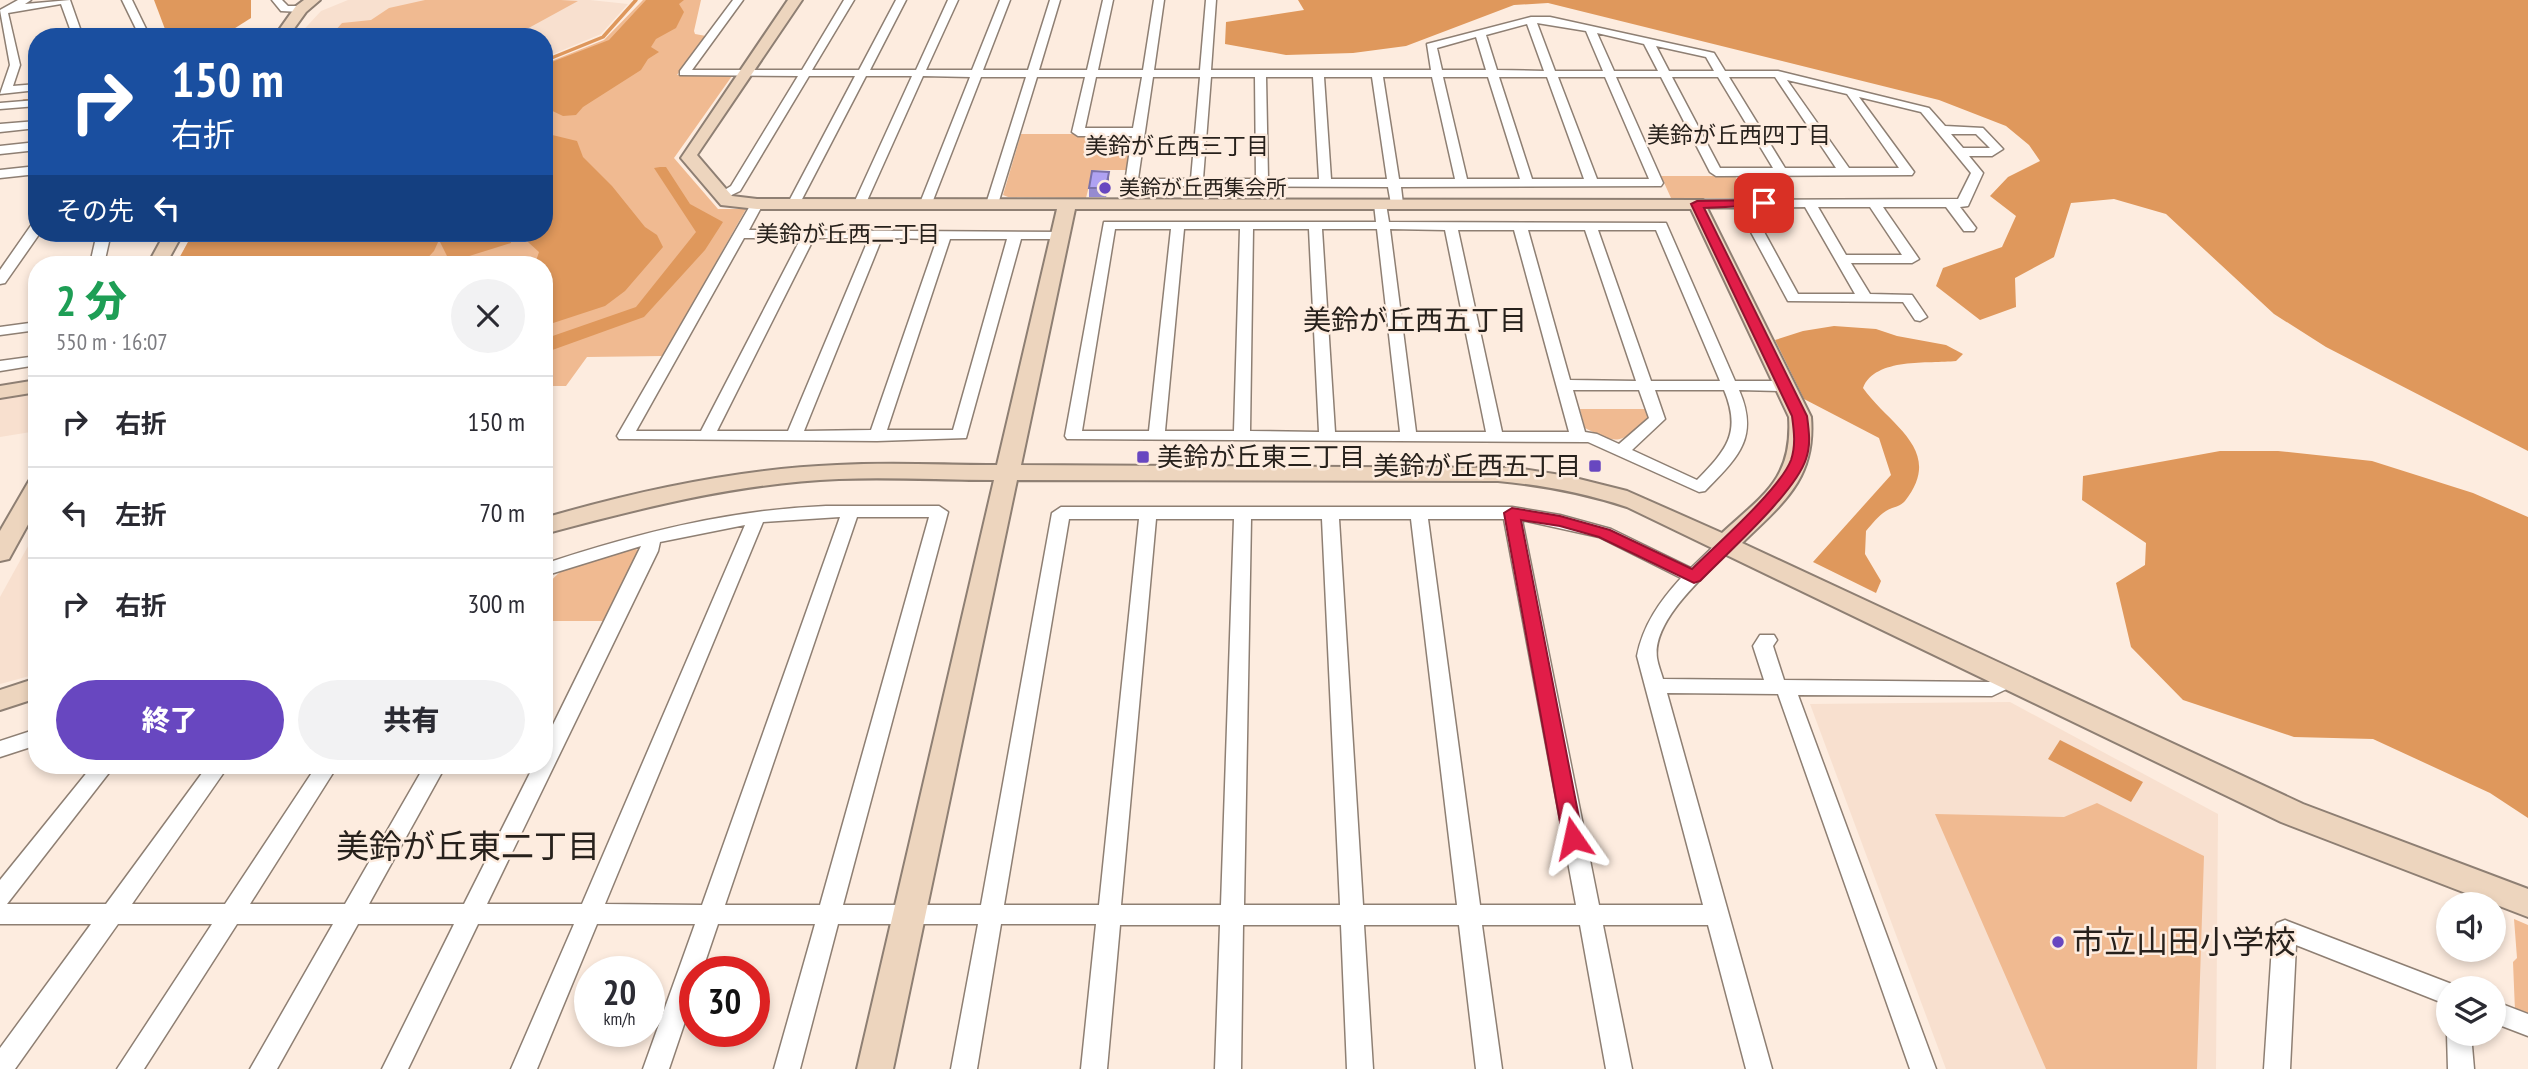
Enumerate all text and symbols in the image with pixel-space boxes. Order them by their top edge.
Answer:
text: 150 m [171,47,284,111]
icon: right [56,56,147,147]
text: 右折 [171,113,235,155]
district label: 美鈴が丘西四丁目 [1647,120,1831,149]
district label: 美鈴が丘西三丁目 [1085,131,1269,160]
pin [1734,173,1794,233]
place label: 美鈴が丘西集会所 [1119,174,1287,201]
marker: 美鈴が丘西集会所 [1097,180,1113,196]
icon: arrive [1745,184,1783,222]
icon: left [148,189,186,227]
text: その先 [56,194,134,227]
district label: 美鈴が丘西二丁目 [756,219,940,248]
text: 2 分 [56,273,127,328]
button: close [451,279,525,353]
district label: 美鈴が丘西五丁目 [1303,301,1527,338]
text: 550 m · 16:07 [56,327,168,356]
icon: right [56,403,94,441]
text: 150 m [467,405,525,438]
text: 右折 [115,407,167,440]
place label: 美鈴が丘東三丁目 [1157,440,1365,473]
marker: 美鈴が丘東三丁目 [1135,449,1151,465]
place label: 美鈴が丘西五丁目 [1373,449,1581,482]
marker: 美鈴が丘西五丁目 [1587,458,1603,474]
icon: left [56,494,94,532]
text: 70 m [479,496,525,529]
text: 左折 [115,498,167,531]
icon: right [56,585,94,623]
text: 300 m [467,587,525,620]
text: 右折 [115,589,167,622]
button: 終了 [56,680,284,760]
button: 共有 [298,680,525,760]
position arrow [1536,801,1610,875]
district label: 美鈴が丘東二丁目 [336,824,600,867]
map controls [2436,892,2506,1046]
button: sound [2436,892,2506,962]
place label: 市立山田小学校 [2072,920,2296,962]
marker: 市立山田小学校 [2050,934,2066,950]
speed limit sign: 30 [679,956,770,1047]
text: 20 [603,969,636,1015]
button: layers [2436,976,2506,1046]
text: km/h [604,1007,635,1030]

